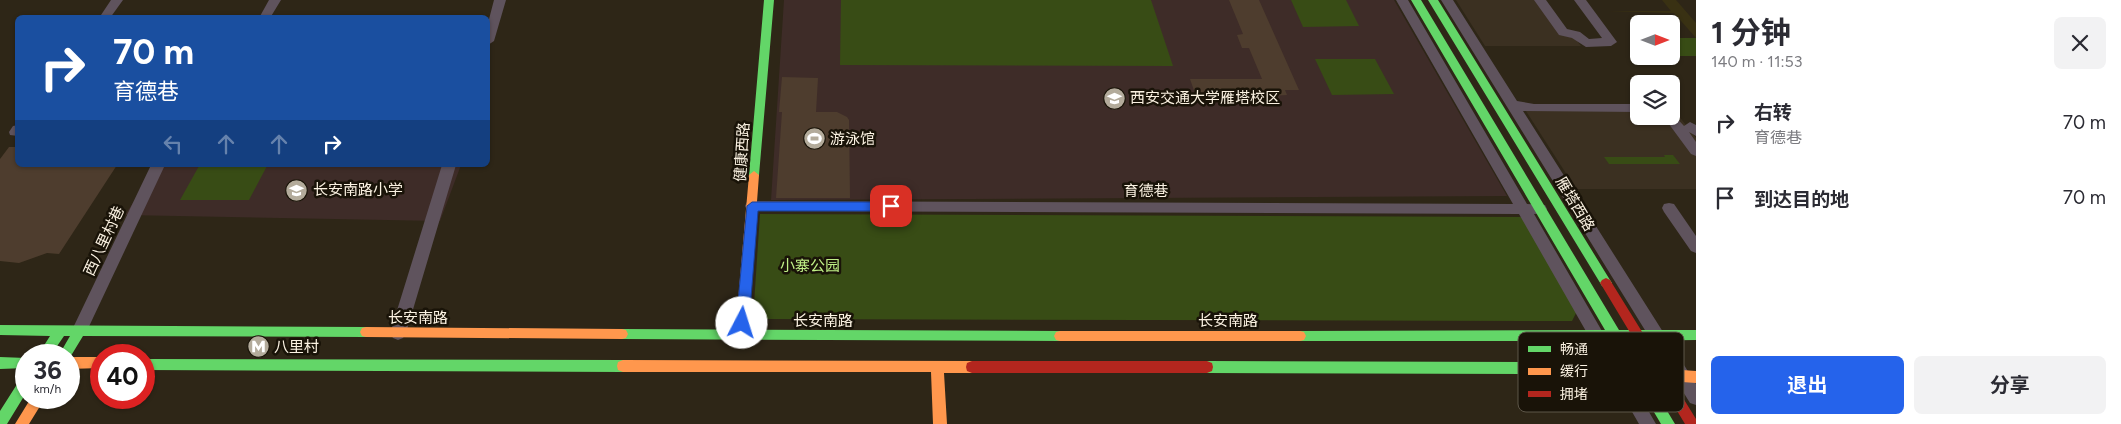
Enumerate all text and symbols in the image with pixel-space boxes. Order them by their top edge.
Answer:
text: 1 分钟 [1711,14,1791,51]
north arrow [1630,15,1680,65]
map controls [1630,15,1680,125]
button: close [2054,17,2106,69]
text: 70 m [113,31,194,73]
icon: right [30,35,95,100]
text: 140 m · 11:53 [1711,52,1803,71]
button: layers [1630,75,1680,125]
text: 育德巷 [113,78,179,105]
school or university icon: 西安交通大学雁塔校区 [1102,86,1126,110]
place label: 西安交通大学雁塔校区 [1130,89,1280,107]
text: 右转 [1754,101,1792,124]
icon: right [1711,109,1739,137]
text: 70 m [2063,111,2106,134]
street label: 健康西路 [731,121,753,183]
sports icon: 游泳馆 [802,127,826,151]
text: 育德巷 [1754,128,1802,147]
icon: left [159,130,187,158]
icon: ahead [212,130,240,158]
icon: ahead [265,130,293,158]
icon: right [318,130,346,158]
place label: 游泳馆 [830,130,875,148]
street label: 雁塔西路 [1552,174,1598,234]
school or university icon: 长安南路小学 [285,178,309,202]
place label: 长安南路小学 [313,181,403,199]
street label: 育德巷 [1123,182,1169,200]
icon: arrive [1711,184,1739,212]
pin [870,185,912,227]
text: 70 m [2063,186,2106,209]
text: 到达目的地 [1754,188,1849,211]
icon: arrive [877,192,905,220]
street label: 西八里村巷 [80,203,128,279]
park label: 小寨公园 [780,257,840,275]
position arrow [715,296,767,348]
street label: 长安南路 [388,309,448,327]
street label: 长安南路 [793,312,853,330]
street label: 长安南路 [1198,312,1258,330]
legend [1518,332,1684,412]
metro station icon: 八里村 [246,335,270,359]
place label: 八里村 [274,338,319,356]
text: 畅通 [1560,341,1588,358]
speed limit sign: 40 [90,344,155,409]
text: 36 [33,355,62,385]
button: 退出 [1711,356,1904,414]
button: 分享 [1914,356,2106,414]
text: 缓行 [1560,363,1588,380]
text: km/h [34,382,61,396]
text: 拥堵 [1560,386,1588,403]

